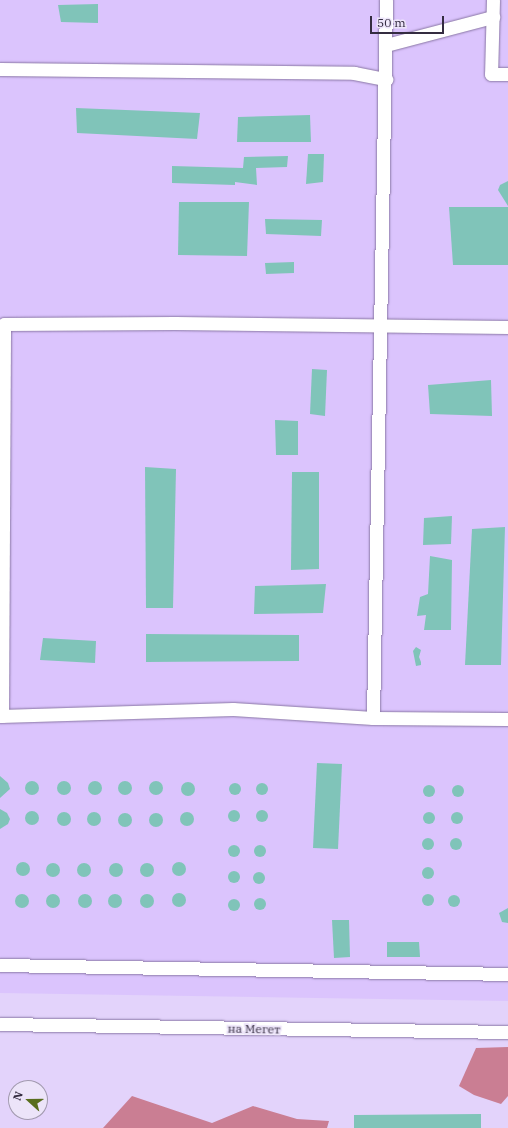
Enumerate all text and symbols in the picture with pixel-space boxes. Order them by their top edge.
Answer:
scale bar [372,8,446,34]
text: 50 m [377,15,406,30]
street label: на Мегет [228,1021,280,1037]
north arrow [8,1080,48,1120]
text: N [10,1089,26,1103]

